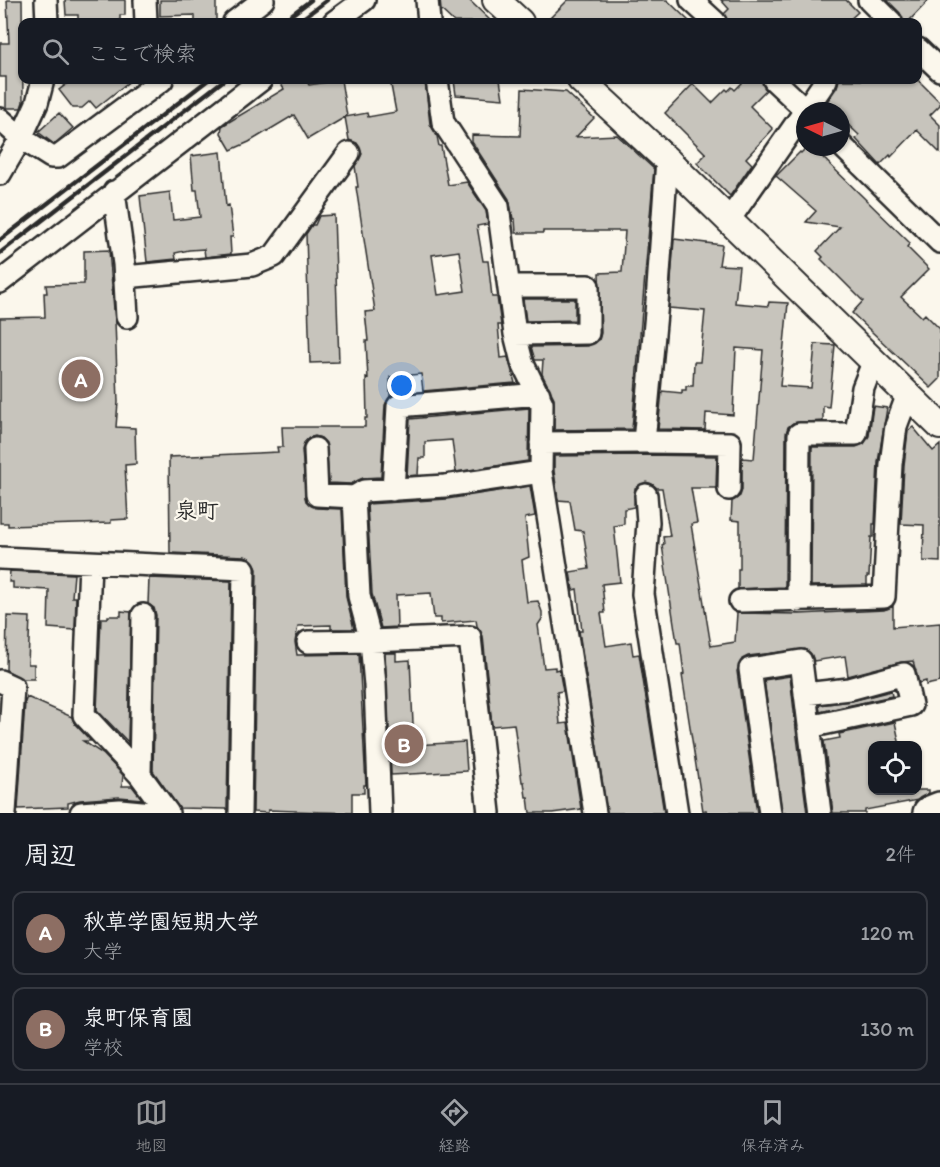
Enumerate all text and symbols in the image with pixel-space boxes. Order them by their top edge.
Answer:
search box [18,18,922,84]
icon: search [39,35,72,68]
text: ここで検索 [87,40,197,67]
north arrow [796,102,850,156]
pin: A [62,356,100,401]
your location [387,371,416,400]
district label: 泉町 [175,497,219,524]
pin: B [384,722,424,766]
map controls [868,741,922,795]
button: locate [868,741,922,795]
text: 周辺 [24,839,76,871]
text: 2件 [885,842,916,866]
text: 秋草学園短期大学 [83,908,259,935]
text: A [39,921,52,945]
text: 120 m [861,921,914,945]
text: 大学 [83,939,123,963]
text: 泉町保育園 [83,1004,193,1031]
text: B [39,1017,52,1041]
text: 130 m [860,1017,914,1041]
text: 学校 [83,1035,123,1059]
tab: 地図 [135,1096,168,1156]
tab: 経路 [438,1096,471,1156]
tab: 保存済み [741,1096,805,1156]

